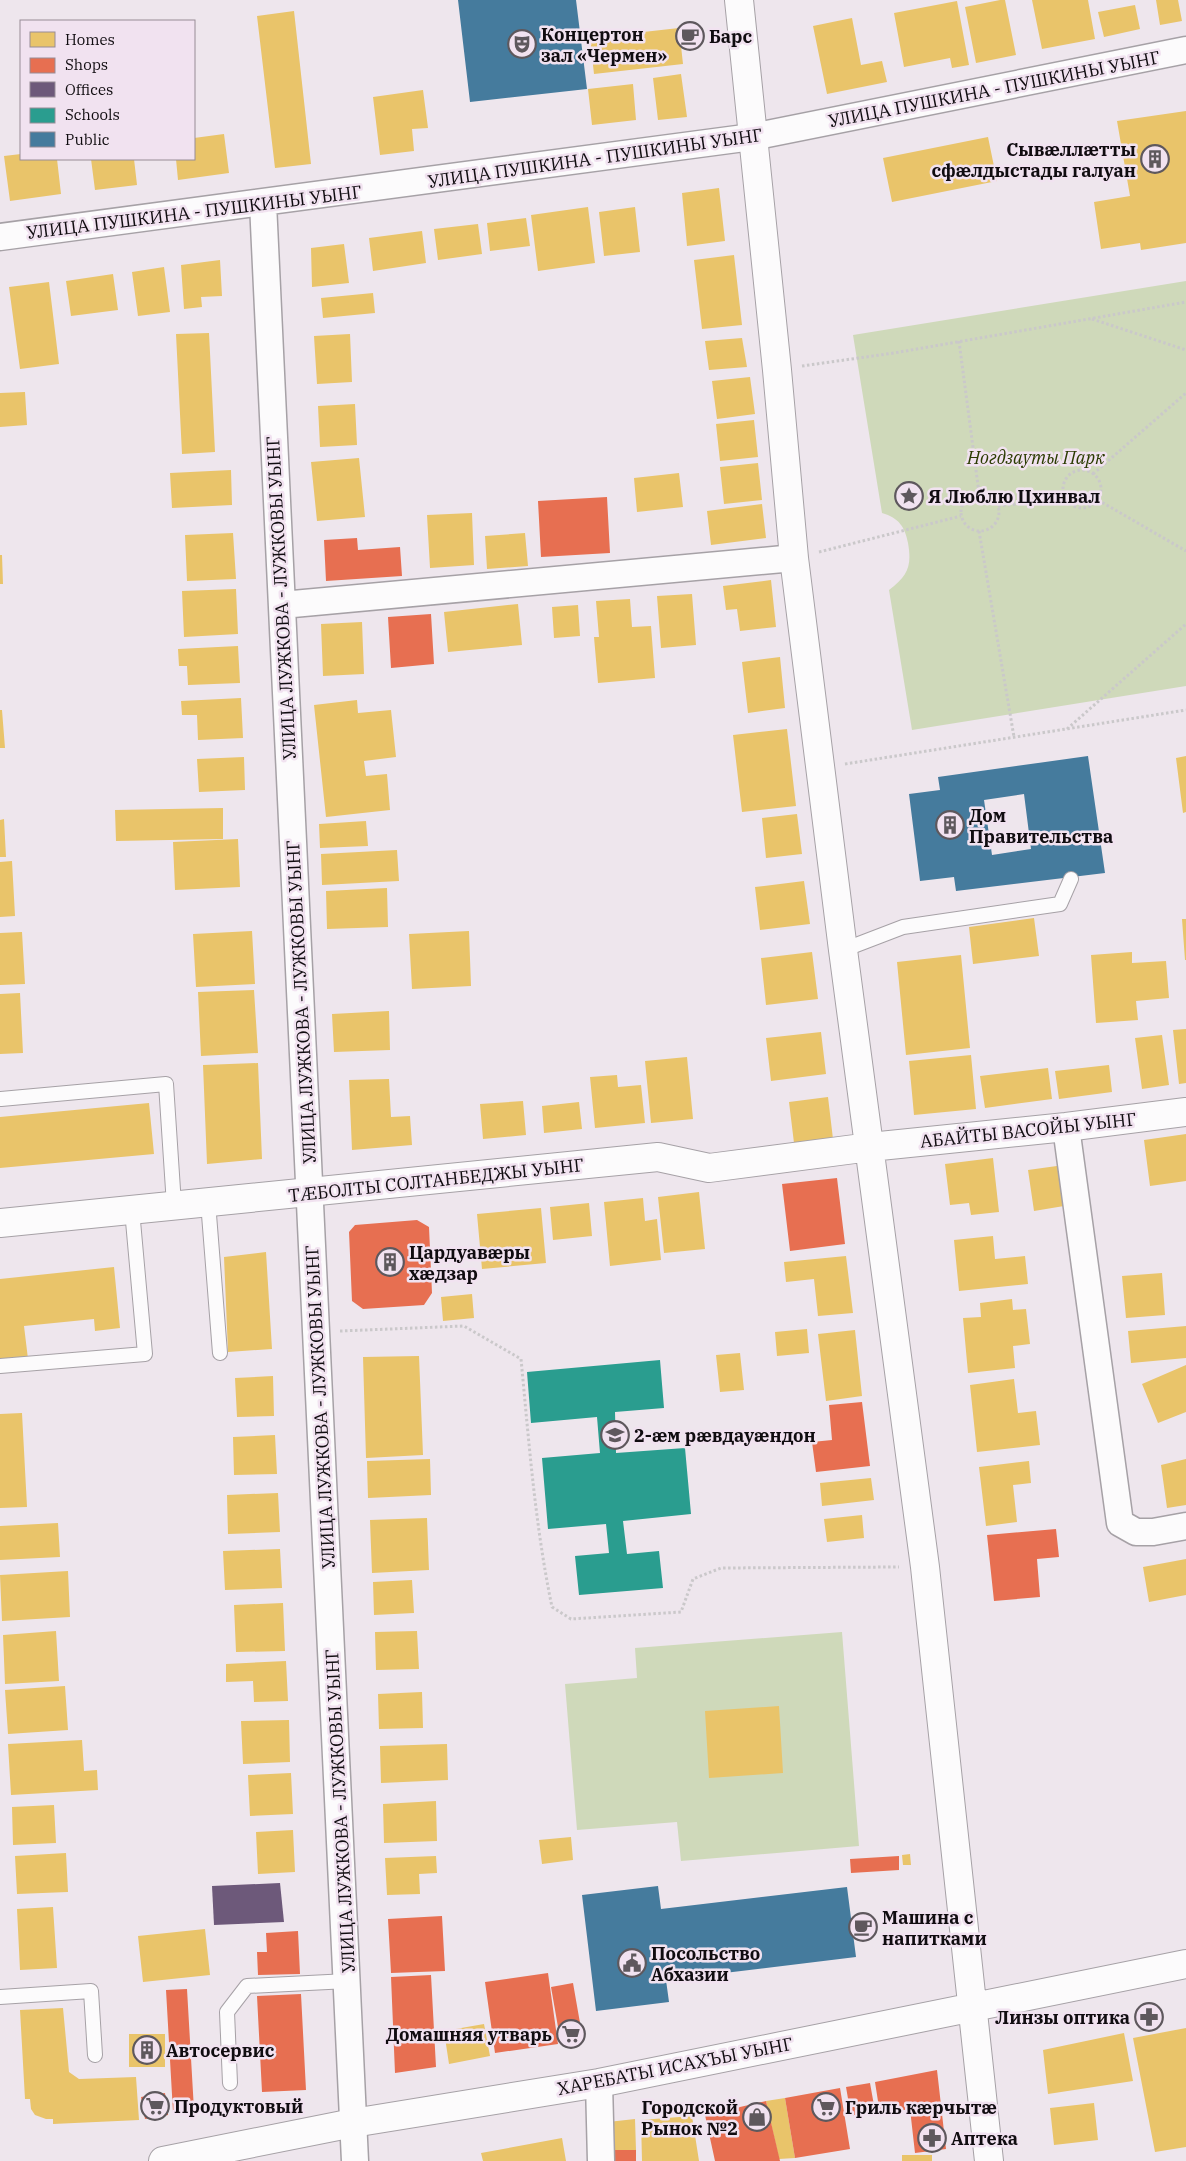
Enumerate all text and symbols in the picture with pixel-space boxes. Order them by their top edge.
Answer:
legend [20,20,195,160]
cafe icon: Барс [675,21,705,51]
place label: Концертон зал «Чермен» [541,23,667,67]
place label: Барс [709,25,753,48]
theatre icon: Концертон зал «Чермен» [507,29,537,59]
text: Homes [65,30,115,49]
street label: УЛИЦА ПУШКИНА - ПУШКИНЫ УЫНГ [826,46,1162,132]
text: Shops [65,55,108,74]
text: Offices [65,80,113,99]
text: Schools [65,105,120,124]
street label: УЛИЦА ПУШКИНА - ПУШКИНЫ УЫНГ [426,123,764,193]
text: Public [65,130,110,149]
place label: Сывæллæтты сфæлдыстады галуан [931,138,1136,182]
building icon: Сывæллæтты сфæлдыстады галуан [1140,144,1170,174]
street label: УЛИЦА ПУШКИНА - ПУШКИНЫ УЫНГ [25,180,363,244]
street label: УЛИЦА ЛУЖКОВА - ЛУЖКОВЫ УЫНГ [261,436,301,760]
park label: Ногдзауты Парк [966,446,1105,469]
place icon: Я Люблю Цхинвал [894,481,924,511]
place label: Я Люблю Цхинвал [928,485,1101,508]
place label: Дом Правительства [969,804,1113,848]
building icon: Дом Правительства [935,810,965,840]
street label: УЛИЦА ЛУЖКОВА - ЛУЖКОВЫ УЫНГ [281,840,321,1164]
street label: АБАЙТЫ ВАСОЙЫ УЫНГ [919,1107,1137,1153]
street label: ТÆБОЛТЫ СОЛТАНБЕДЖЫ УЫНГ [287,1153,585,1207]
place label: Цардуавæры хæдзар [409,1241,530,1285]
street label: УЛИЦА ЛУЖКОВА - ЛУЖКОВЫ УЫНГ [300,1245,340,1569]
building icon: Цардуавæры хæдзар [375,1247,405,1277]
school or university icon: 2-æм рӕвдауӕндон [600,1420,630,1450]
place label: 2-æм рӕвдауӕндон [634,1424,816,1447]
street label: УЛИЦА ЛУЖКОВА - ЛУЖКОВЫ УЫНГ [320,1649,360,1973]
place label: Машина с напитками [882,1906,987,1950]
cafe icon: Машина с напитками [848,1912,878,1942]
place label: Посольство Абхазии [651,1942,760,1986]
public building icon: Посольство Абхазии [617,1948,647,1978]
pharmacy icon: Линзы оптика [1134,2002,1164,2032]
place label: Линзы оптика [995,2006,1130,2029]
supermarket icon: Домашняя утварь [556,2019,586,2049]
place label: Домашняя утварь [386,2023,552,2046]
street label: ХАРЕБАТЫ ИСАХЪЫ УЫНГ [555,2032,795,2100]
building icon: Автосервис [132,2035,162,2065]
place label: Автосервис [166,2039,275,2062]
supermarket icon: Продуктовый [140,2091,170,2121]
supermarket icon: Гриль кæрчытæ [811,2092,841,2122]
place label: Продуктовый [174,2095,303,2118]
place label: Городской Рынок №2 [641,2096,738,2140]
place label: Гриль кæрчытæ [845,2096,997,2119]
shop icon: Городской Рынок №2 [742,2102,772,2132]
pharmacy icon: Аптека [917,2123,947,2153]
place label: Аптека [951,2127,1018,2150]

